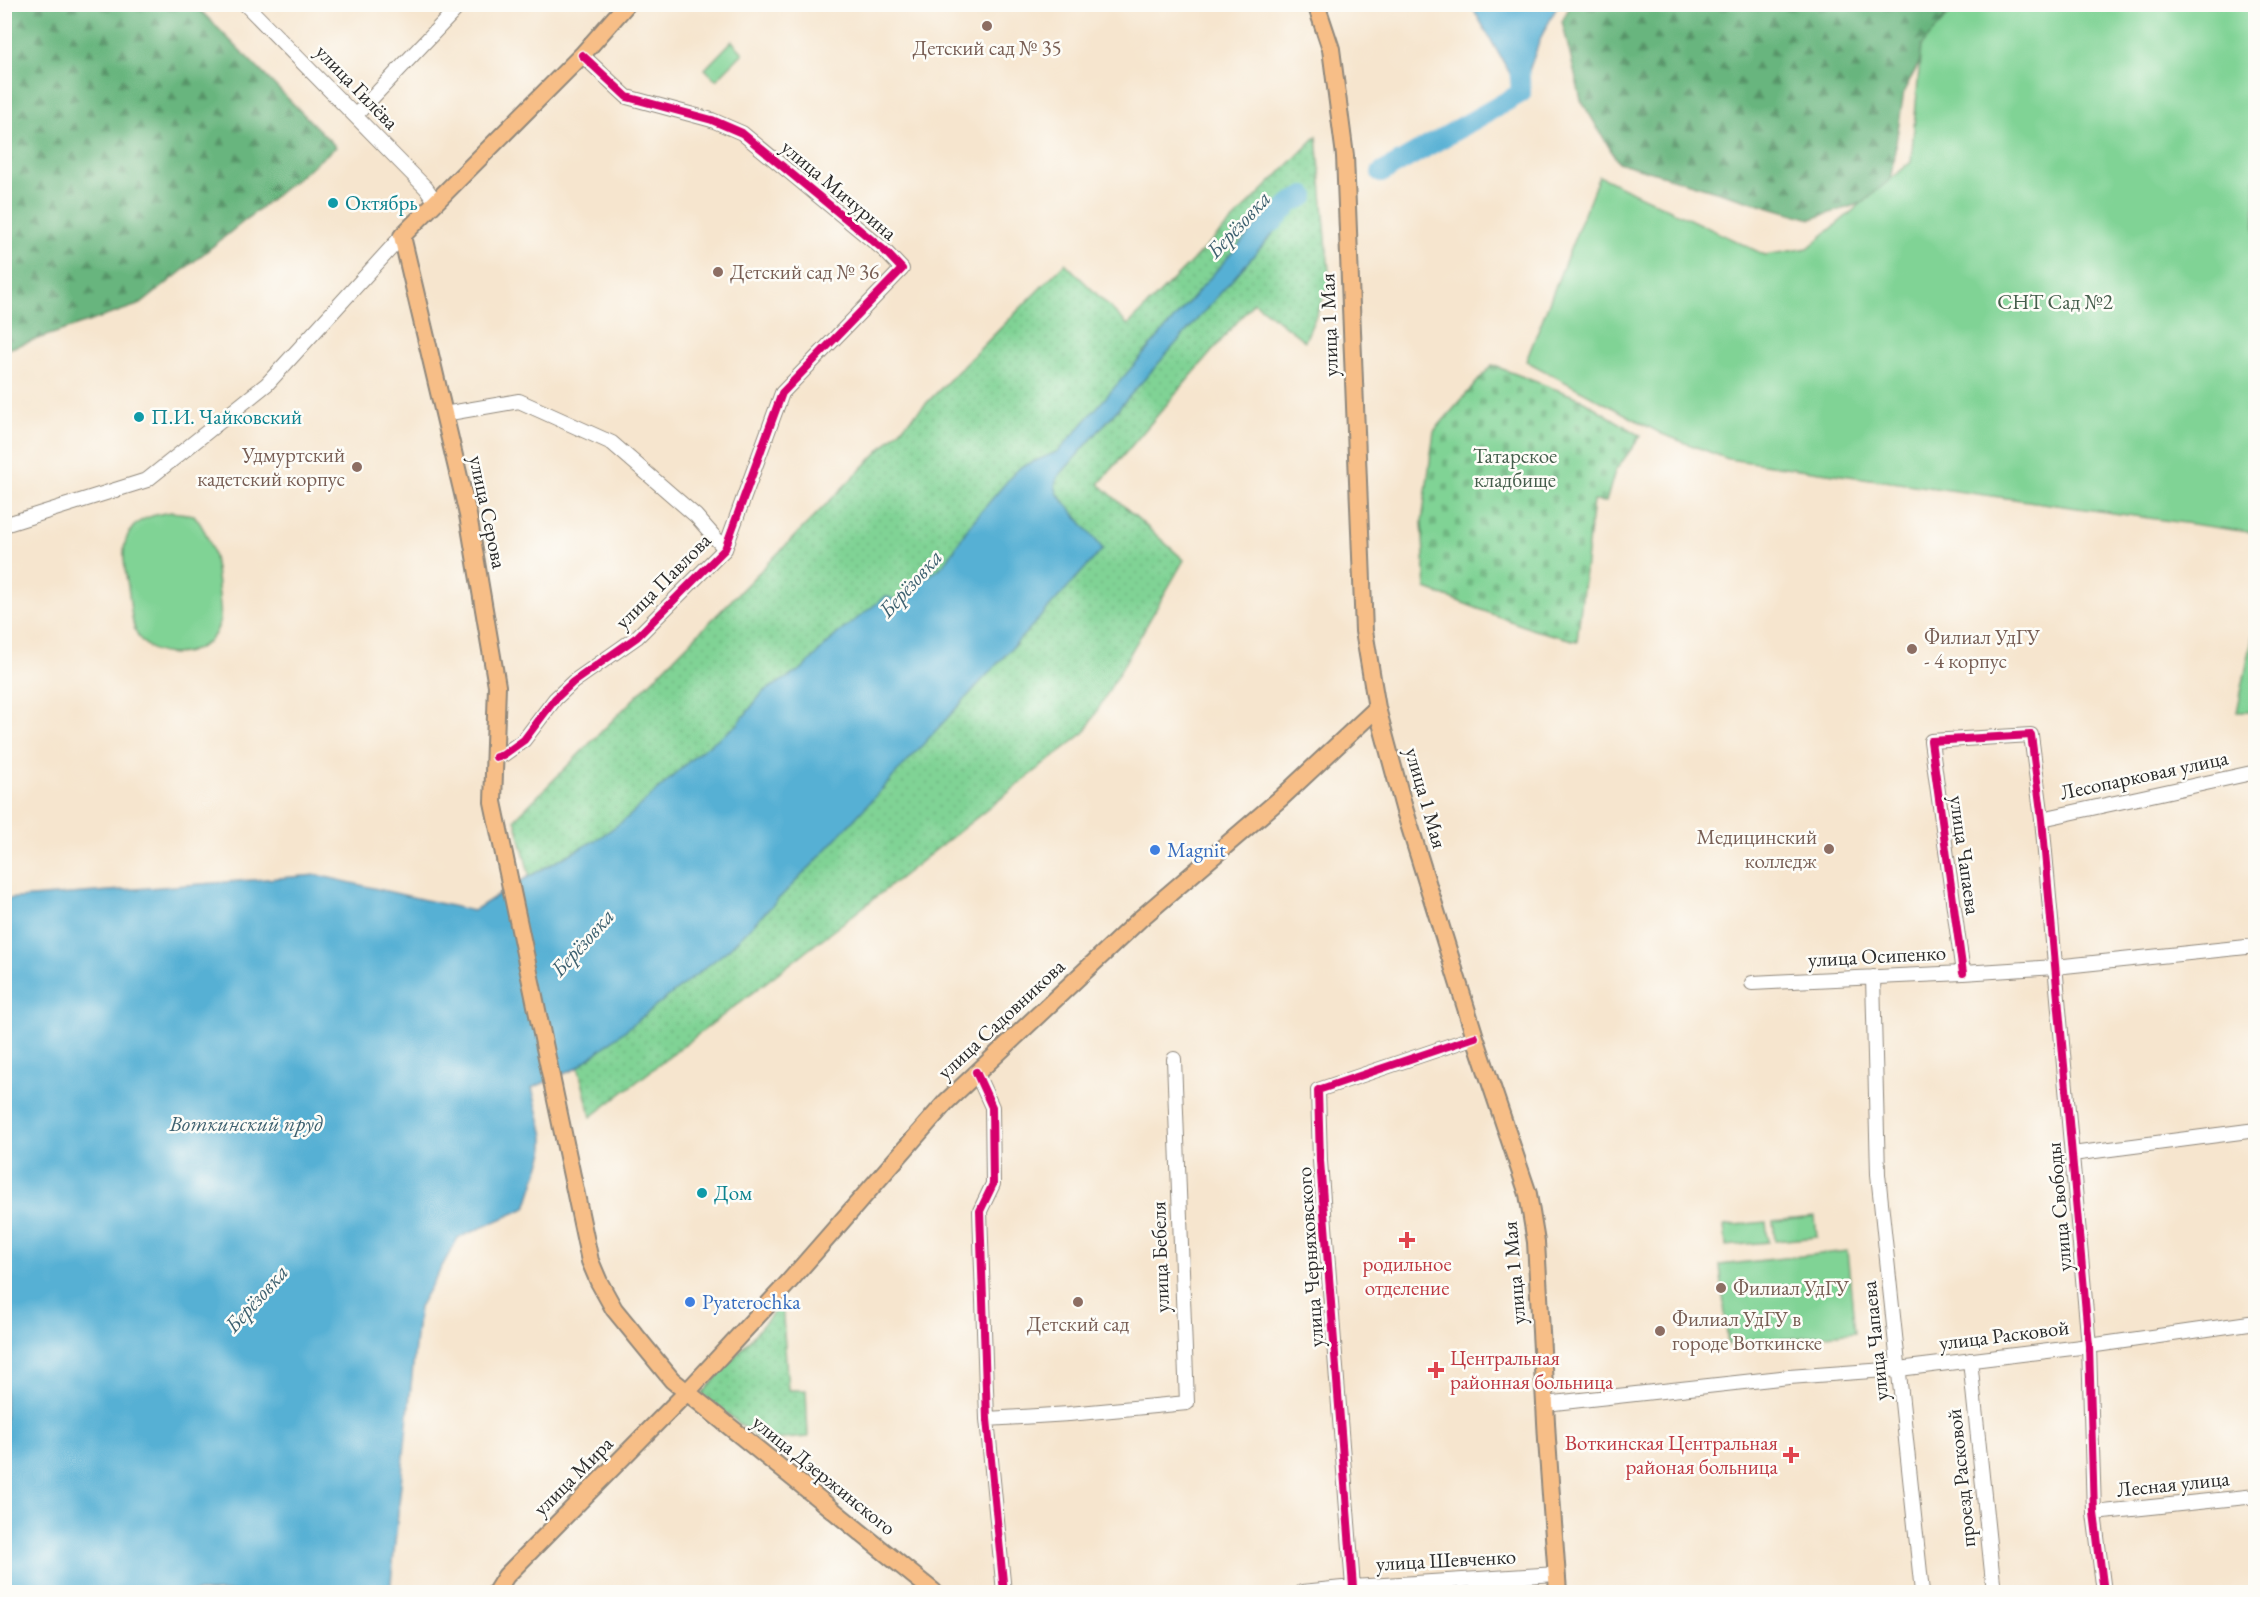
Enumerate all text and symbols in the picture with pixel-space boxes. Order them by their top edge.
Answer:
marker: Детский сад № 35 [980,19,994,33]
place label: Детский сад № 35 [912,34,1062,61]
street label: улица Гилёва [310,38,405,136]
street label: улица Мичурина [776,133,903,246]
water label: Берёзовка [1199,184,1277,265]
place label: Октябрь [345,189,418,216]
marker: Октябрь [326,196,340,210]
place label: Детский сад № 36 [730,258,879,285]
marker: Детский сад № 36 [711,265,725,279]
street label: улица 1 Мая [1313,273,1344,377]
park label: СНТ Сад №2 [1997,288,2113,315]
place label: П.И. Чайковский [151,403,302,430]
marker: П.И. Чайковский [132,410,146,424]
place label: Удмуртский кадетский корпус [197,441,345,492]
park label: Татарское кладбище [1473,442,1557,493]
street label: улица Серова [463,453,514,572]
marker: Удмуртский кадетский корпус [350,460,364,474]
street label: улица Павлова [609,526,717,635]
water label: Берёзовка [871,543,949,624]
place label: Филиал УдГУ - 4 корпус [1924,623,2041,674]
marker: Филиал УдГУ - 4 корпус [1905,642,1919,656]
street label: Лесопарковая улица [2057,743,2231,806]
street label: улица 1 Мая [1399,744,1454,851]
street label: улица Чапаева [1944,793,1987,917]
place label: Медицинский колледж [1696,823,1817,874]
place label: Magnit [1167,836,1226,863]
marker: Медицинский колледж [1822,842,1836,856]
marker: Magnit [1148,843,1162,857]
water label: Берёзовка [543,902,621,983]
street label: улица Осипенко [1807,938,1947,973]
street label: улица Садовникова [931,952,1071,1085]
water label: Воткинский пруд [168,1109,323,1138]
street label: улица Свободы [2039,1141,2078,1273]
street label: улица Черняховского [1290,1166,1329,1348]
place label: Дом [714,1179,752,1206]
marker: Дом [695,1186,709,1200]
street label: улица Бебеля [1144,1201,1175,1313]
street label: улица 1 Мая [1496,1220,1531,1326]
marker: родильное отделение [1398,1231,1416,1249]
place label: родильное отделение [1362,1250,1452,1301]
water label: Берёзовка [217,1258,295,1339]
place label: Филиал УдГУ [1733,1274,1850,1301]
street label: улица Чапаева [1855,1279,1894,1402]
marker: Филиал УдГУ [1714,1281,1728,1295]
place label: Pyaterochka [702,1288,801,1315]
marker: Pyaterochka [683,1295,697,1309]
marker: Детский сад [1071,1295,1085,1309]
place label: Филиал УдГУ в городе Воткинске [1672,1305,1822,1356]
place label: Детский сад [1027,1310,1130,1337]
street label: улица Расковой [1937,1313,2070,1356]
marker: Филиал УдГУ в городе Воткинске [1653,1324,1667,1338]
place label: Центральная районная больница [1450,1344,1614,1395]
marker: Центральная районная больница [1427,1361,1445,1379]
street label: проезд Расковой [1940,1407,1981,1549]
street label: улица Дзержинского [747,1408,902,1541]
place label: Воткинская Центральная районая больница [1565,1429,1779,1480]
street label: улица Мира [527,1430,619,1521]
marker: Воткинская Центральная районая больница [1782,1446,1800,1464]
street label: Лесная улица [2115,1464,2231,1503]
street label: улица Шевченко [1375,1542,1517,1577]

